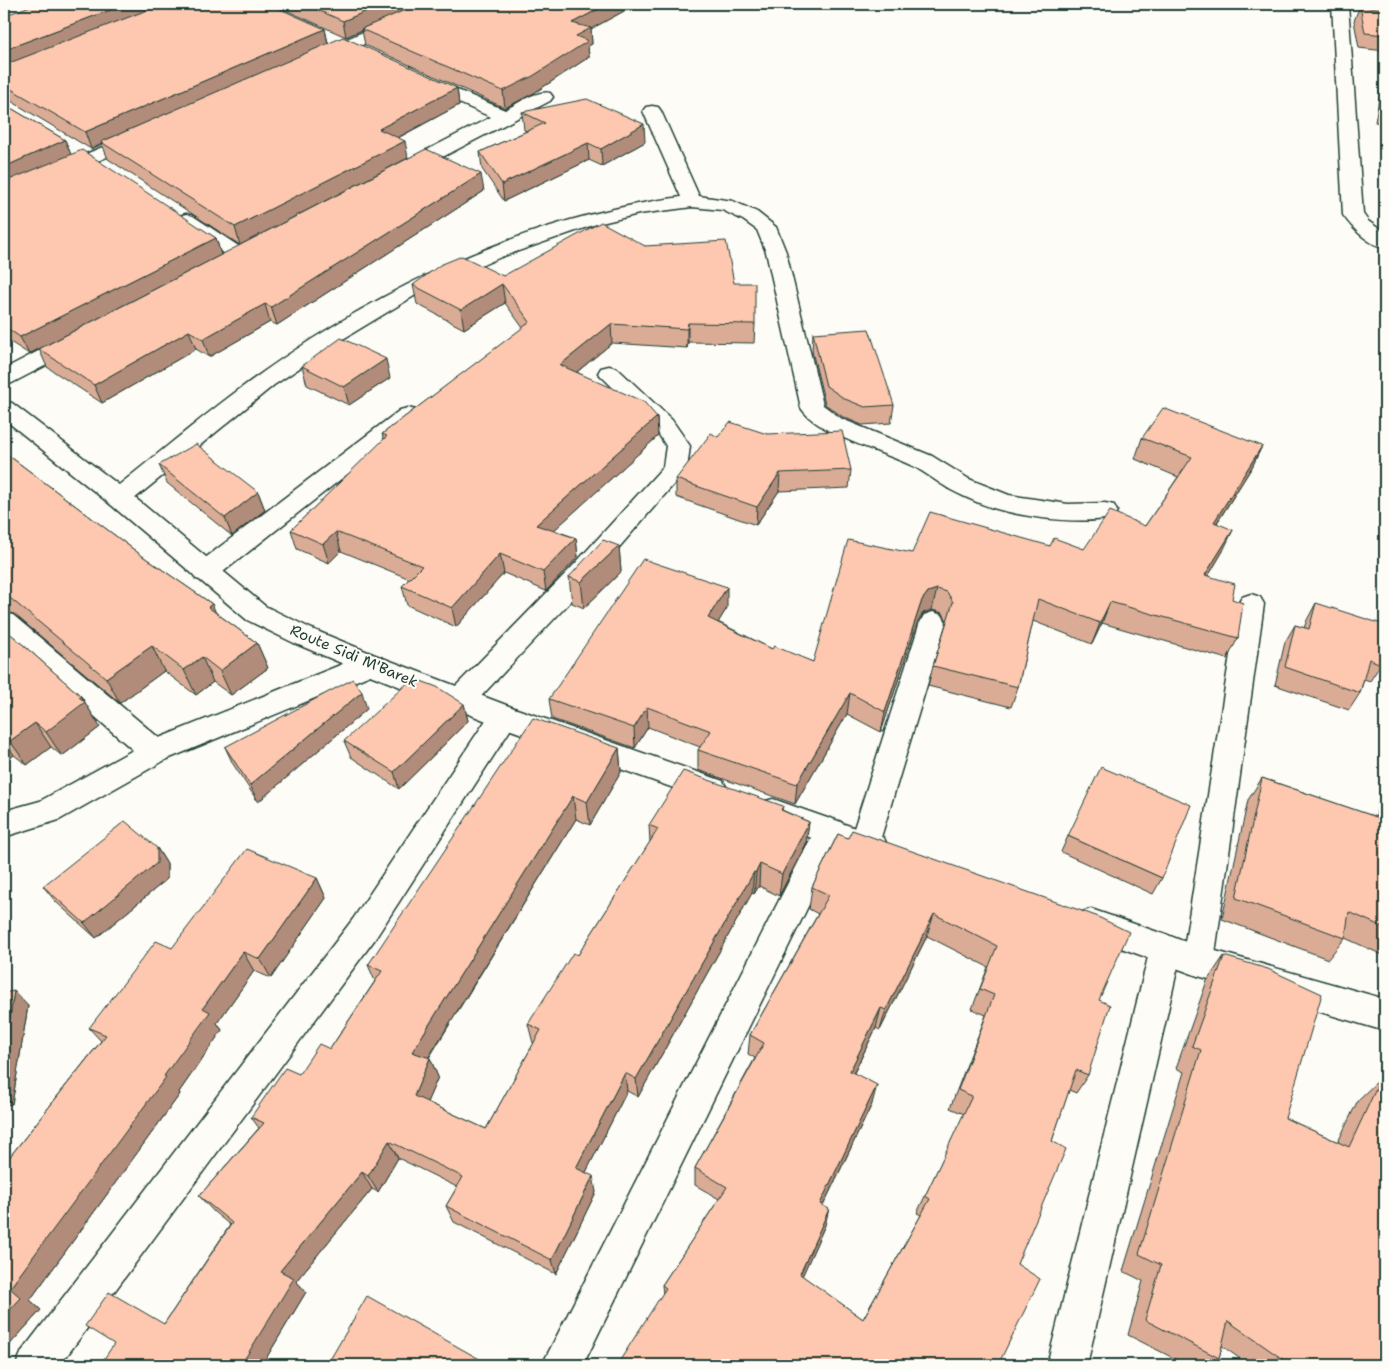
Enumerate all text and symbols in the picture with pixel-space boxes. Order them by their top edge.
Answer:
street label: Route Sidi M'Barek [287,620,421,692]

